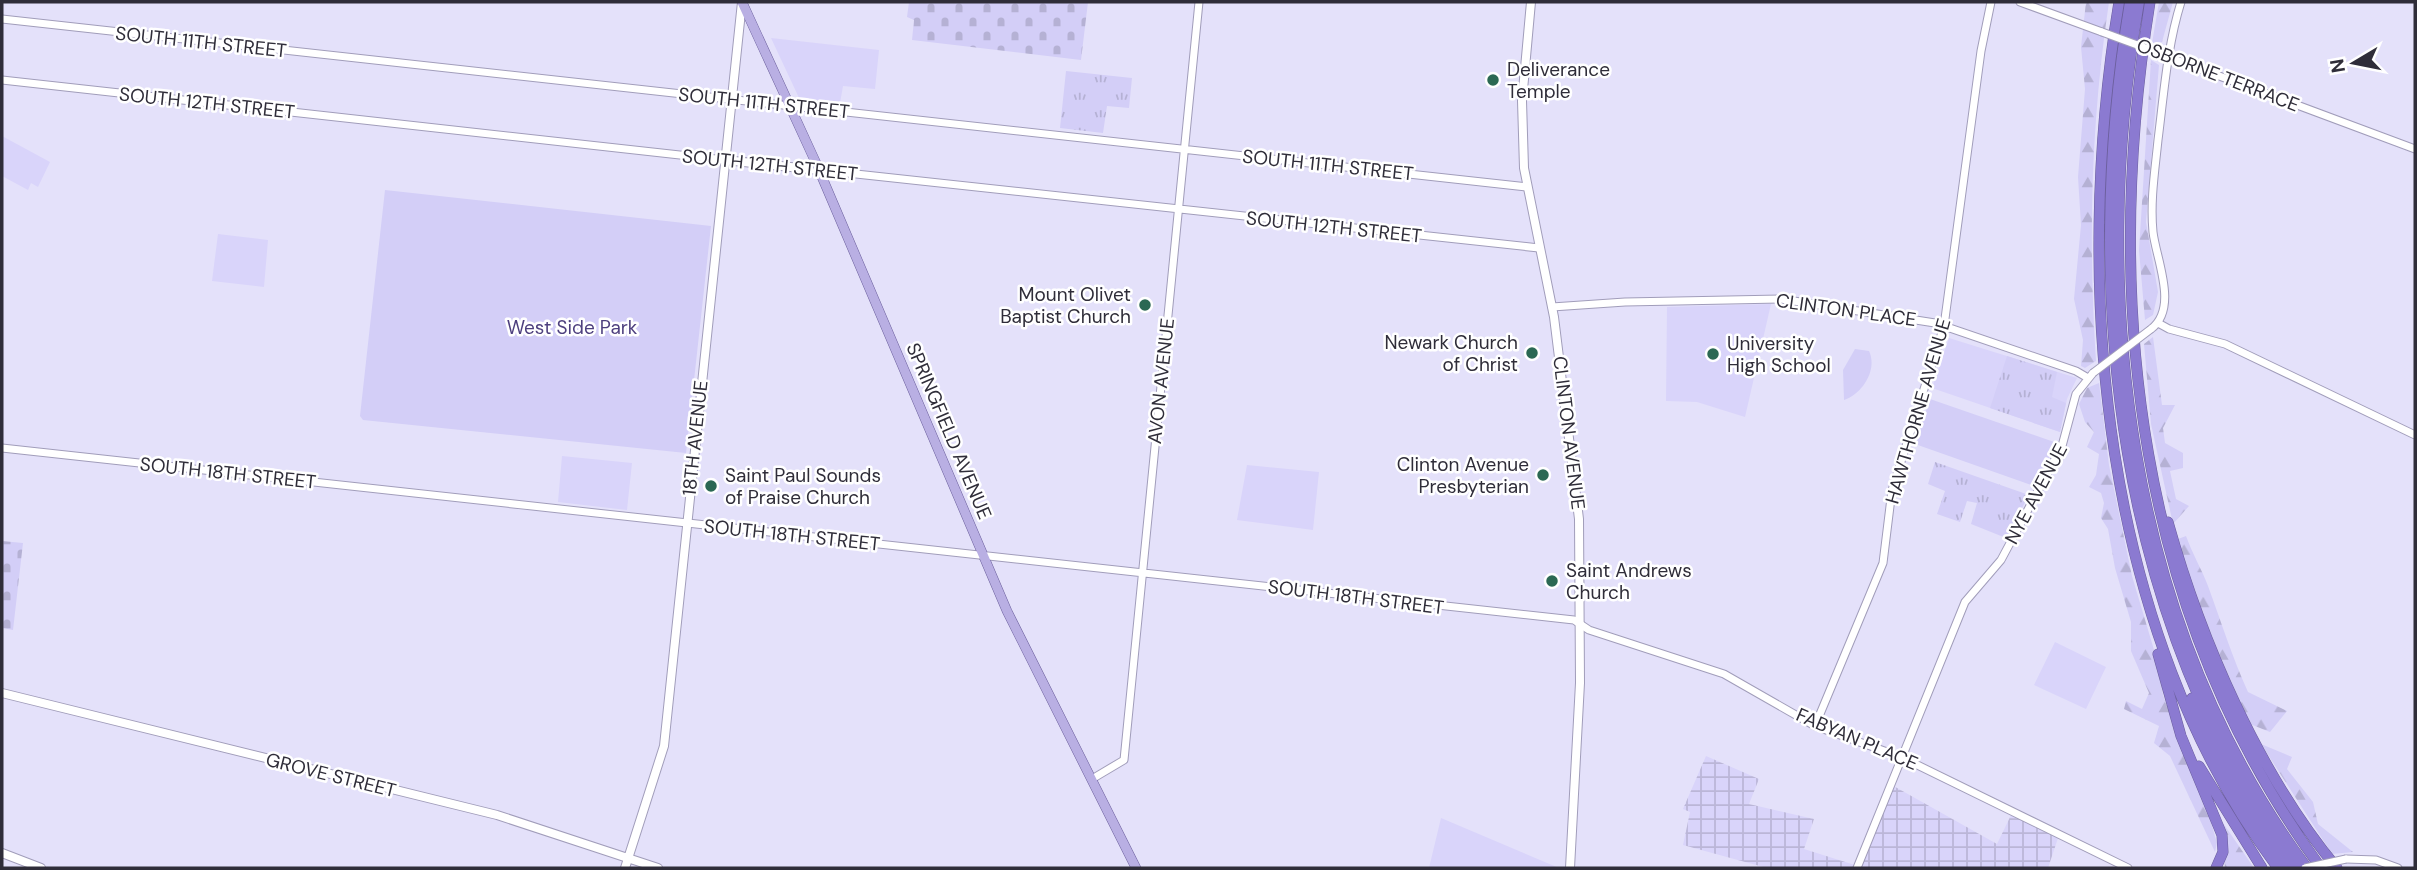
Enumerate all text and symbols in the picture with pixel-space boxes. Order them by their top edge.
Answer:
street label: SOUTH 11TH STREET [114,21,288,63]
north arrow [2319,28,2389,98]
street label: OSBORNE TERRACE [2133,32,2303,118]
place label: Deliverance Temple [1507,57,1610,104]
text: N [2324,57,2351,75]
marker: Deliverance Temple [1485,72,1501,88]
street label: SOUTH 12TH STREET [118,81,297,125]
street label: SOUTH 11TH STREET [677,82,851,124]
street label: SOUTH 12TH STREET [681,143,860,187]
street label: SOUTH 11TH STREET [1241,144,1415,186]
street label: SOUTH 12TH STREET [1245,205,1424,249]
place label: Mount Olivet Baptist Church [1000,282,1131,329]
street label: CLINTON PLACE [1774,288,1918,332]
marker: Mount Olivet Baptist Church [1137,297,1153,313]
park label: West Side Park [507,315,638,340]
street label: HAWTHORNE AVENUE [1880,315,1956,507]
street label: AVON AVENUE [1142,317,1180,445]
place label: Newark Church of Christ [1384,330,1518,377]
place label: University High School [1727,331,1831,378]
street label: SPRINGFIELD AVENUE [901,339,997,523]
marker: Newark Church of Christ [1524,345,1540,361]
marker: University High School [1705,346,1721,362]
street label: CLINTON AVENUE [1547,355,1591,511]
street label: 18TH AVENUE [677,379,713,497]
street label: NYE AVENUE [1999,439,2073,549]
street label: SOUTH 18TH STREET [139,451,318,495]
place label: Clinton Avenue Presbyterian [1397,452,1529,499]
place label: Saint Paul Sounds of Praise Church [725,463,881,510]
marker: Clinton Avenue Presbyterian [1535,467,1551,483]
marker: Saint Paul Sounds of Praise Church [703,478,719,494]
street label: SOUTH 18TH STREET [703,513,882,557]
place label: Saint Andrews Church [1566,558,1692,605]
marker: Saint Andrews Church [1544,573,1560,589]
street label: SOUTH 18TH STREET [1267,574,1446,620]
street label: FABYAN PLACE [1792,702,1922,776]
street label: GROVE STREET [263,747,399,803]

